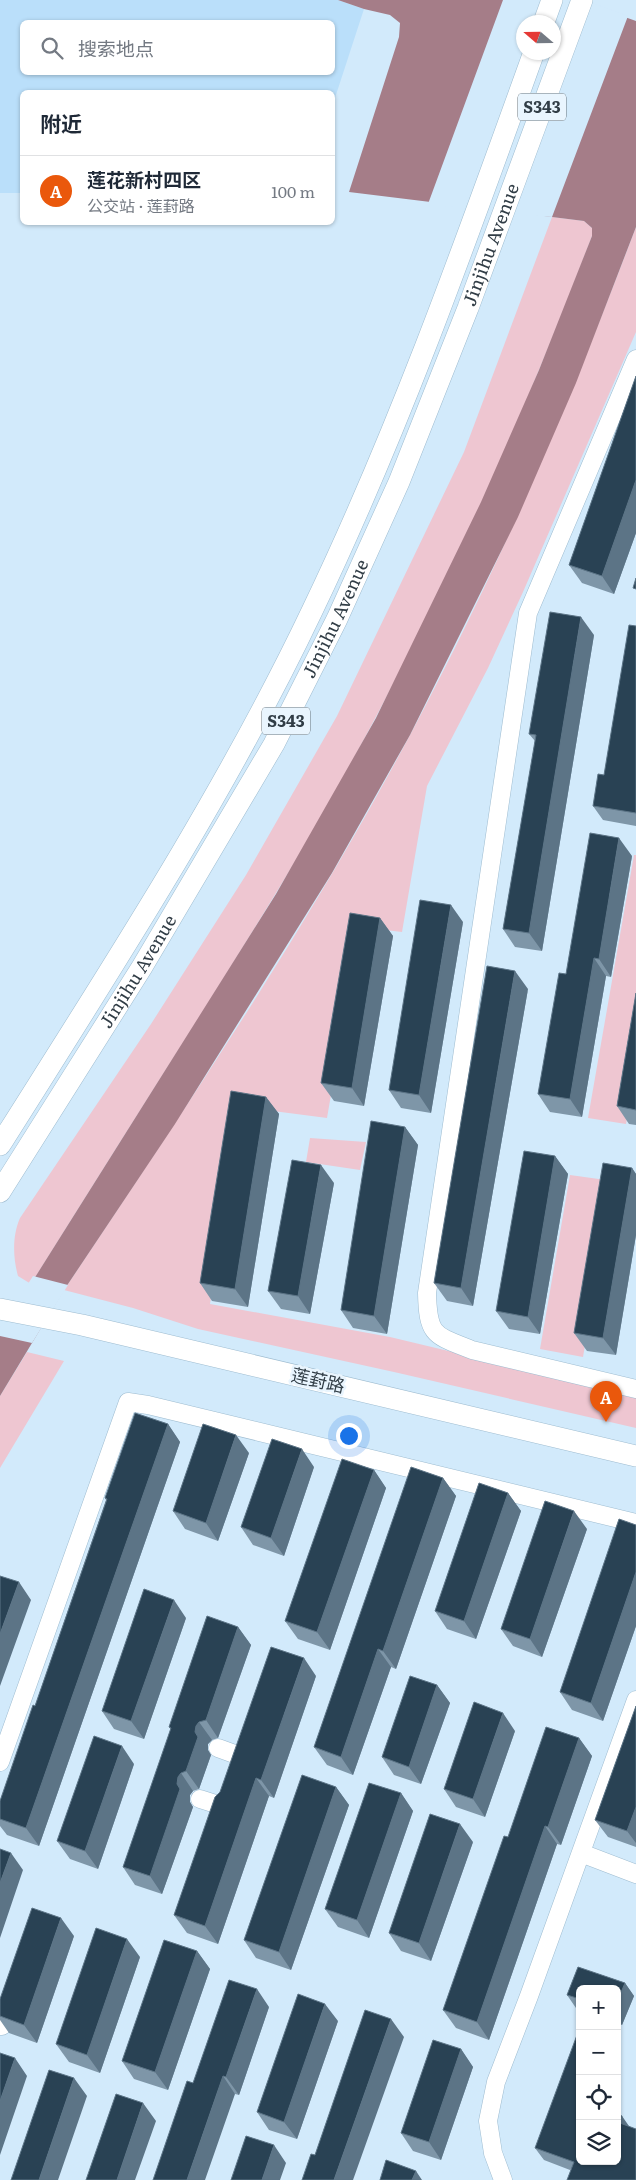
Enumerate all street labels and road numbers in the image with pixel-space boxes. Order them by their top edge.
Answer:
road number: S343 [518,94,566,120]
street label: Jinjihu Avenue [455,179,525,310]
street label: Jinjihu Avenue [295,554,374,682]
road number: S343 [262,708,310,734]
street label: Jinjihu Avenue [92,909,182,1033]
street label: 莲葑路 [289,1360,348,1399]

